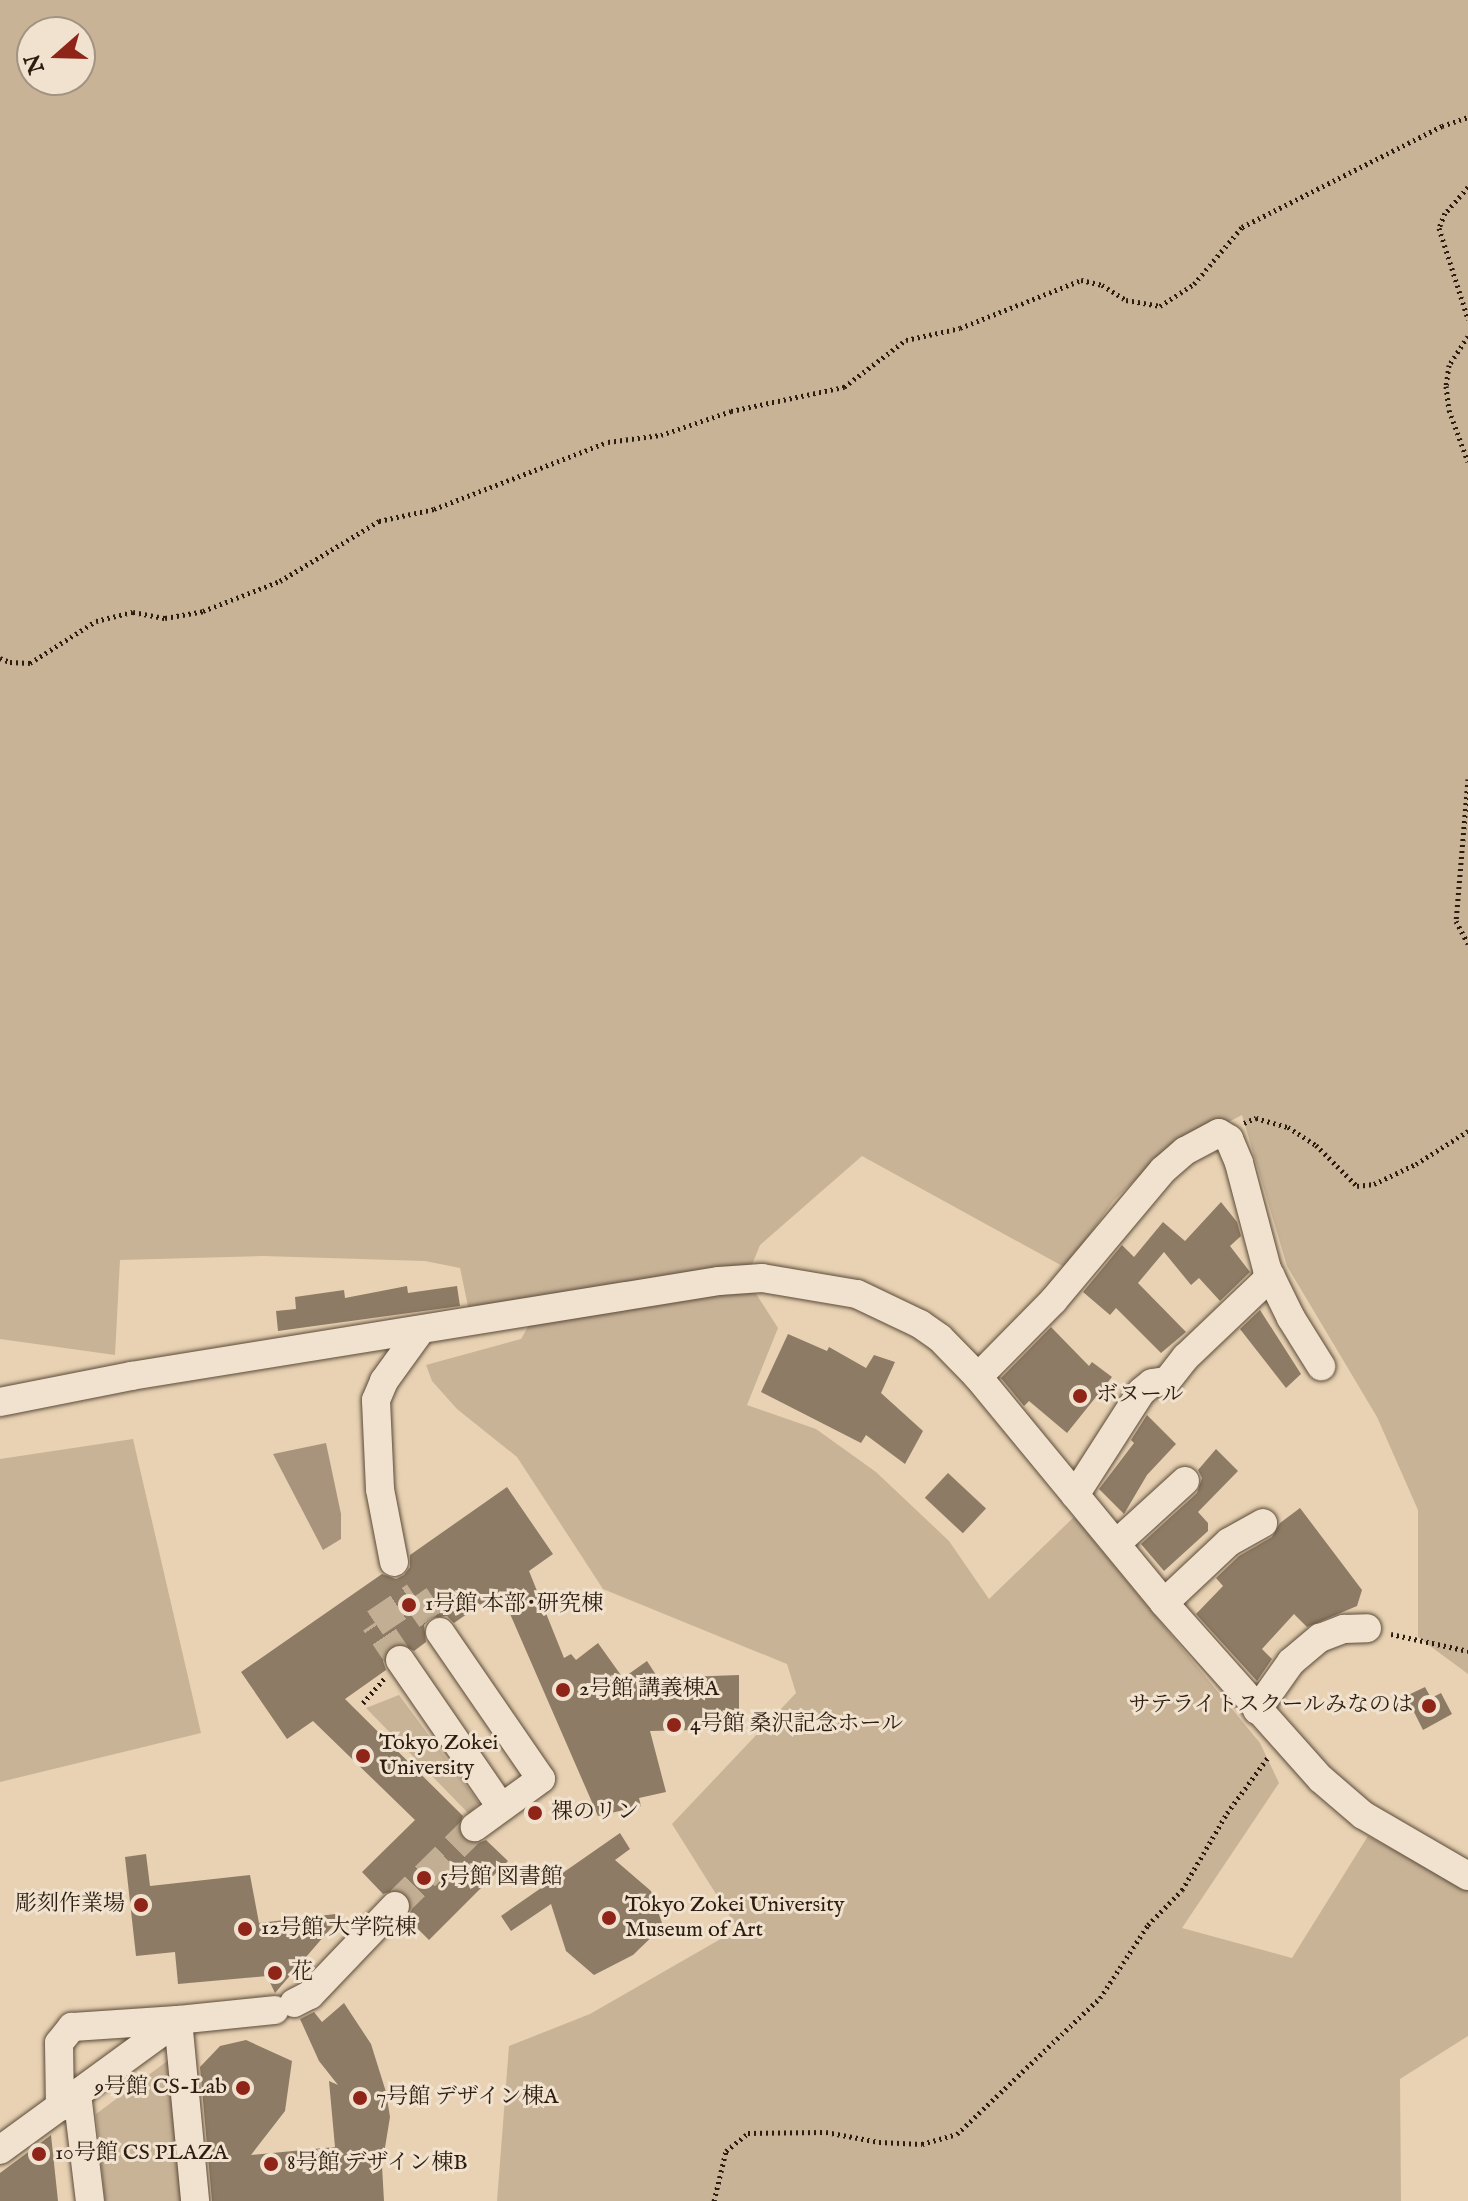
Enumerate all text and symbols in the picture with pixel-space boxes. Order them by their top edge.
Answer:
north arrow [16,16,96,96]
text: N [19,50,52,77]
place label: ボヌール [1096,1383,1184,1409]
marker: ボヌール [1071,1387,1089,1405]
place label: 1号館 本部･研究棟 [425,1592,603,1618]
marker: 1号館 本部･研究棟 [400,1596,418,1614]
place label: 2号館 講義棟A [579,1677,719,1703]
marker: 2号館 講義棟A [554,1681,572,1699]
place label: サテライトスクールみなのは [1127,1693,1413,1719]
marker: サテライトスクールみなのは [1420,1697,1438,1715]
place label: 4号館 桑沢記念ホール [690,1712,904,1738]
marker: 4号館 桑沢記念ホール [665,1716,683,1734]
place label: Tokyo Zokei University [379,1730,498,1782]
marker: Tokyo Zokei University [354,1747,372,1765]
place label: 裸のリン [551,1800,639,1826]
marker: 裸のリン [526,1804,544,1822]
place label: 5号館 図書館 [440,1865,563,1891]
marker: 5号館 図書館 [415,1869,433,1887]
place label: 彫刻作業場 [15,1892,125,1918]
place label: Tokyo Zokei University Museum of Art [625,1892,845,1944]
marker: 彫刻作業場 [132,1896,150,1914]
marker: Tokyo Zokei University Museum of Art [600,1909,618,1927]
place label: 12号館 大学院棟 [261,1916,416,1942]
marker: 12号館 大学院棟 [236,1920,254,1938]
place label: 花 [291,1960,313,1986]
marker: 花 [266,1964,284,1982]
place label: 9号館 CS-Lab [94,2075,227,2101]
marker: 9号館 CS-Lab [234,2079,252,2097]
place label: 7号館 デザイン棟A [376,2085,560,2111]
marker: 7号館 デザイン棟A [351,2089,369,2107]
place label: 10号館 CS PLAZA [55,2141,228,2167]
marker: 10号館 CS PLAZA [30,2145,48,2163]
place label: 8号館 デザイン棟B [287,2151,469,2177]
marker: 8号館 デザイン棟B [262,2155,280,2173]

